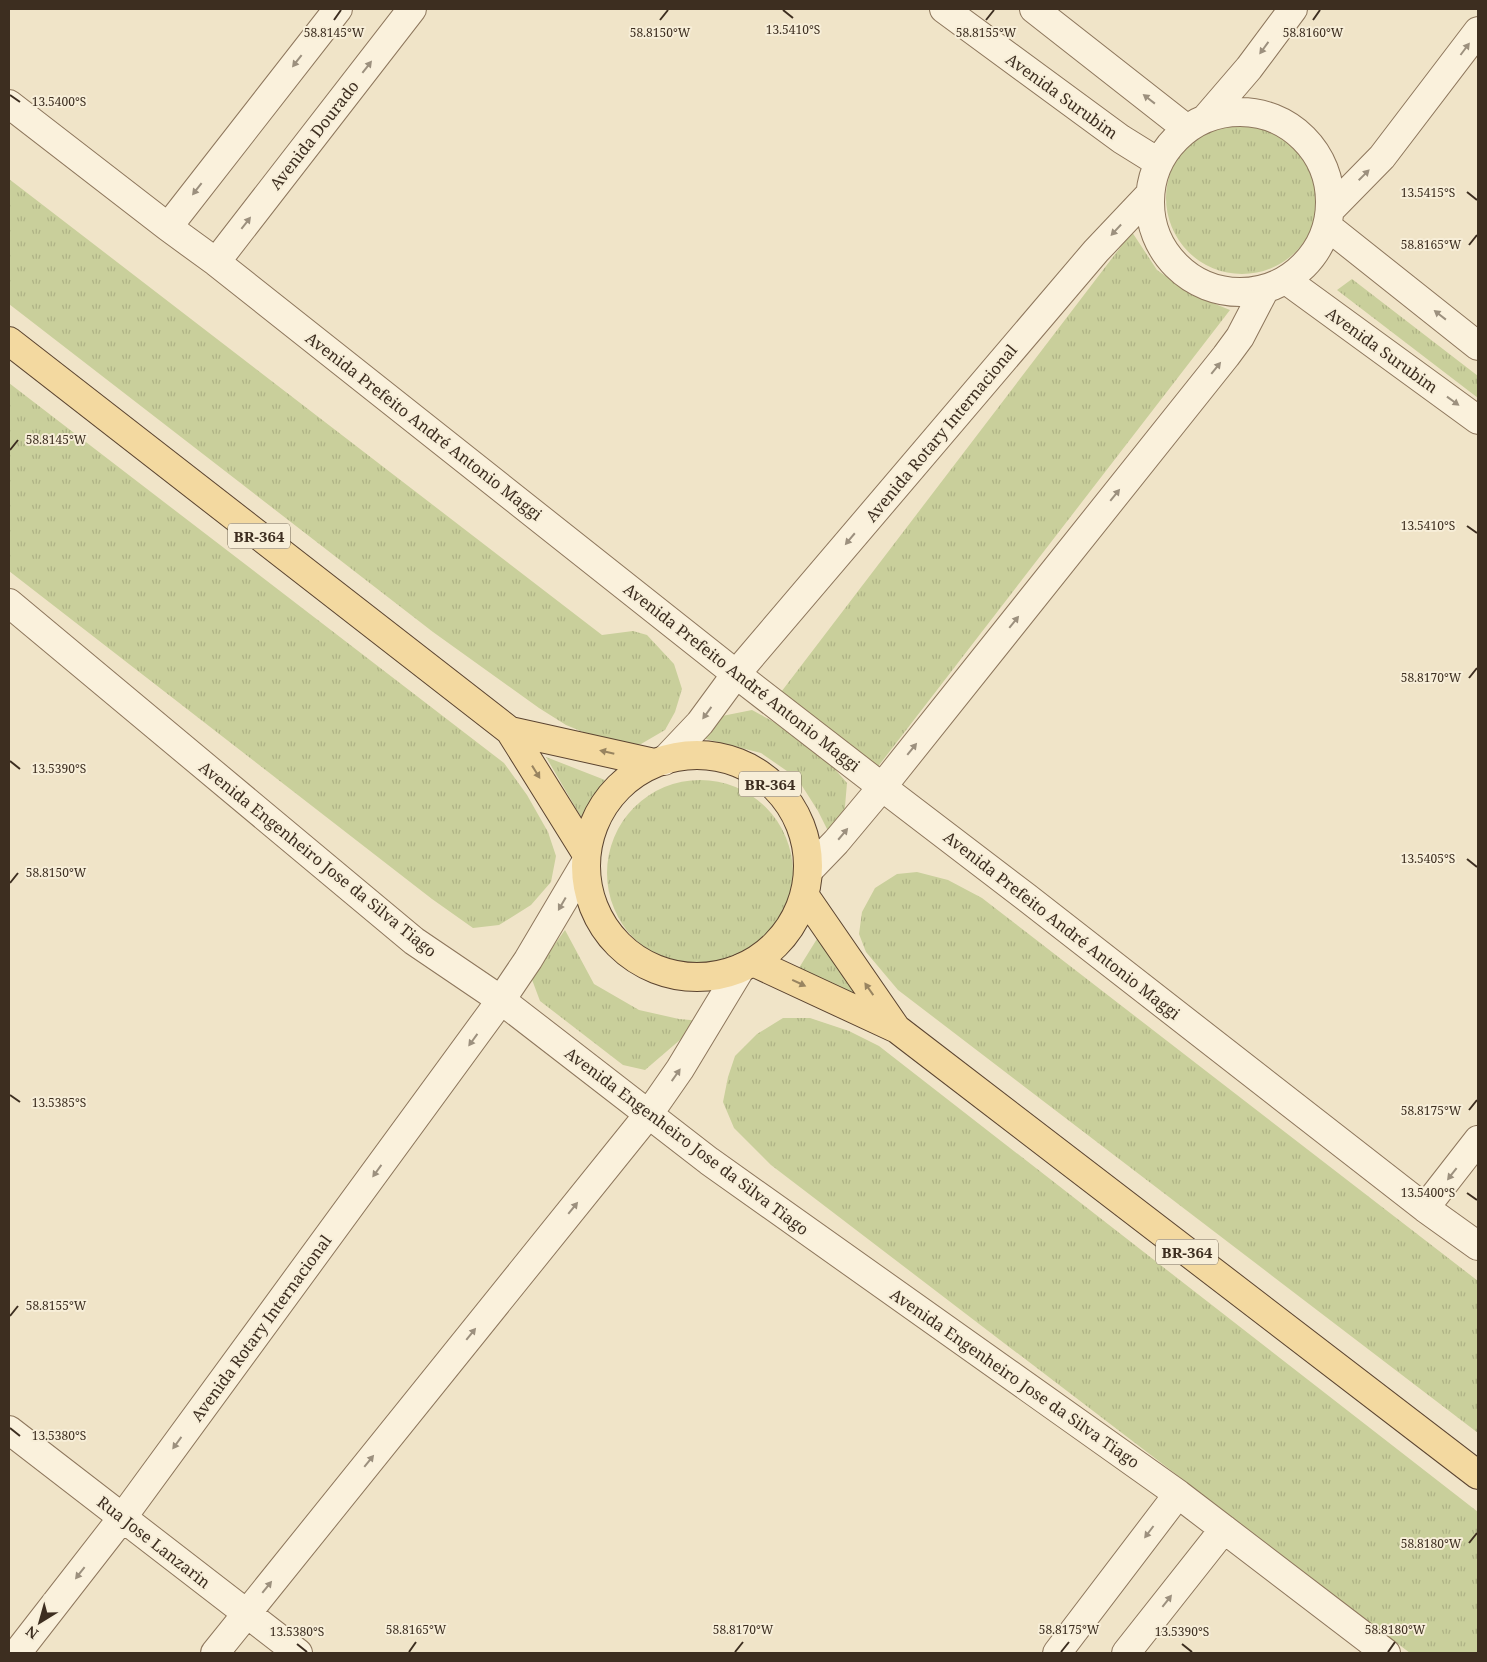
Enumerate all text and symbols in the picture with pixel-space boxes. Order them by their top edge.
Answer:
text: 13.5410°S [766,21,820,38]
text: 58.8145°W [304,24,365,41]
text: 58.8150°W [630,24,691,41]
text: 58.8155°W [956,24,1017,41]
text: 58.8160°W [1283,24,1344,41]
one-way arrow [1259,41,1269,55]
one-way arrow [1460,42,1470,55]
street label: Avenida Surubim [1002,48,1122,144]
one-way arrow [291,54,302,67]
one-way arrow [361,61,372,74]
street label: Avenida Dourado [264,76,364,194]
text: 13.5400°S [32,93,86,110]
one-way arrow [1142,93,1155,104]
one-way arrow [1358,170,1370,182]
one-way arrow [191,182,202,195]
text: 13.5415°S [1401,184,1455,201]
one-way arrow [240,217,251,230]
one-way arrow [1110,224,1122,236]
text: 58.8165°W [1401,236,1462,253]
street label: Avenida Surubim [1322,302,1442,398]
one-way arrow [1434,310,1447,321]
street label: Avenida Prefeito André Antonio Maggi [301,327,547,525]
street label: Avenida Rotary Internacional [860,340,1022,526]
one-way arrow [1211,362,1222,375]
one-way arrow [1446,396,1459,407]
text: 58.8145°W [26,431,87,448]
one-way arrow [1109,489,1120,502]
text: 13.5410°S [1401,517,1455,534]
road number: BR-364 [228,524,290,548]
one-way arrow [845,533,856,546]
street label: Avenida Prefeito André Antonio Maggi [619,578,865,776]
one-way arrow [1008,616,1019,629]
text: 58.8170°W [1401,669,1462,686]
one-way arrow [702,706,713,719]
one-way arrow [907,743,918,756]
one-way arrow [599,748,614,756]
street label: Avenida Engenheiro Jose da Silva Tiago [195,756,441,962]
text: 13.5390°S [32,760,86,777]
one-way arrow [531,766,540,779]
road number: BR-364 [739,772,801,796]
street label: Avenida Prefeito André Antonio Maggi [939,826,1185,1024]
one-way arrow [837,828,848,841]
text: 13.5405°S [1401,850,1455,867]
text: 58.8150°W [26,864,87,881]
one-way arrow [557,897,566,910]
one-way arrow [792,980,806,988]
one-way arrow [864,982,874,996]
one-way arrow [467,1033,478,1046]
street label: Avenida Engenheiro Jose da Silva Tiago [561,1042,813,1240]
one-way arrow [671,1068,681,1082]
text: 13.5385°S [32,1094,86,1111]
text: 58.8175°W [1401,1102,1462,1119]
one-way arrow [371,1164,382,1177]
one-way arrow [1446,1167,1457,1180]
text: 13.5400°S [1401,1184,1455,1201]
one-way arrow [568,1202,579,1215]
street label: Avenida Rotary Internacional [186,1230,336,1426]
road number: BR-364 [1156,1240,1218,1264]
street label: Avenida Engenheiro Jose da Silva Tiago [886,1283,1144,1473]
text: 58.8155°W [26,1297,87,1314]
one-way arrow [466,1328,477,1341]
text: 13.5380°S [32,1427,86,1444]
one-way arrow [172,1436,182,1450]
one-way arrow [364,1455,375,1468]
street label: Rua Jose Lanzarin [93,1491,215,1593]
one-way arrow [1143,1525,1154,1538]
text: 58.8180°W [1401,1535,1462,1552]
one-way arrow [74,1566,85,1579]
one-way arrow [262,1581,273,1594]
one-way arrow [1161,1595,1172,1608]
north arrow [15,1597,65,1647]
text: 58.8165°W [386,1621,447,1638]
text: 58.8170°W [713,1621,774,1638]
text: 58.8175°W [1039,1621,1100,1638]
text: 58.8180°W [1365,1621,1426,1638]
text: N [22,1622,42,1644]
text: 13.5380°S [270,1623,324,1640]
text: 13.5390°S [1155,1623,1209,1640]

